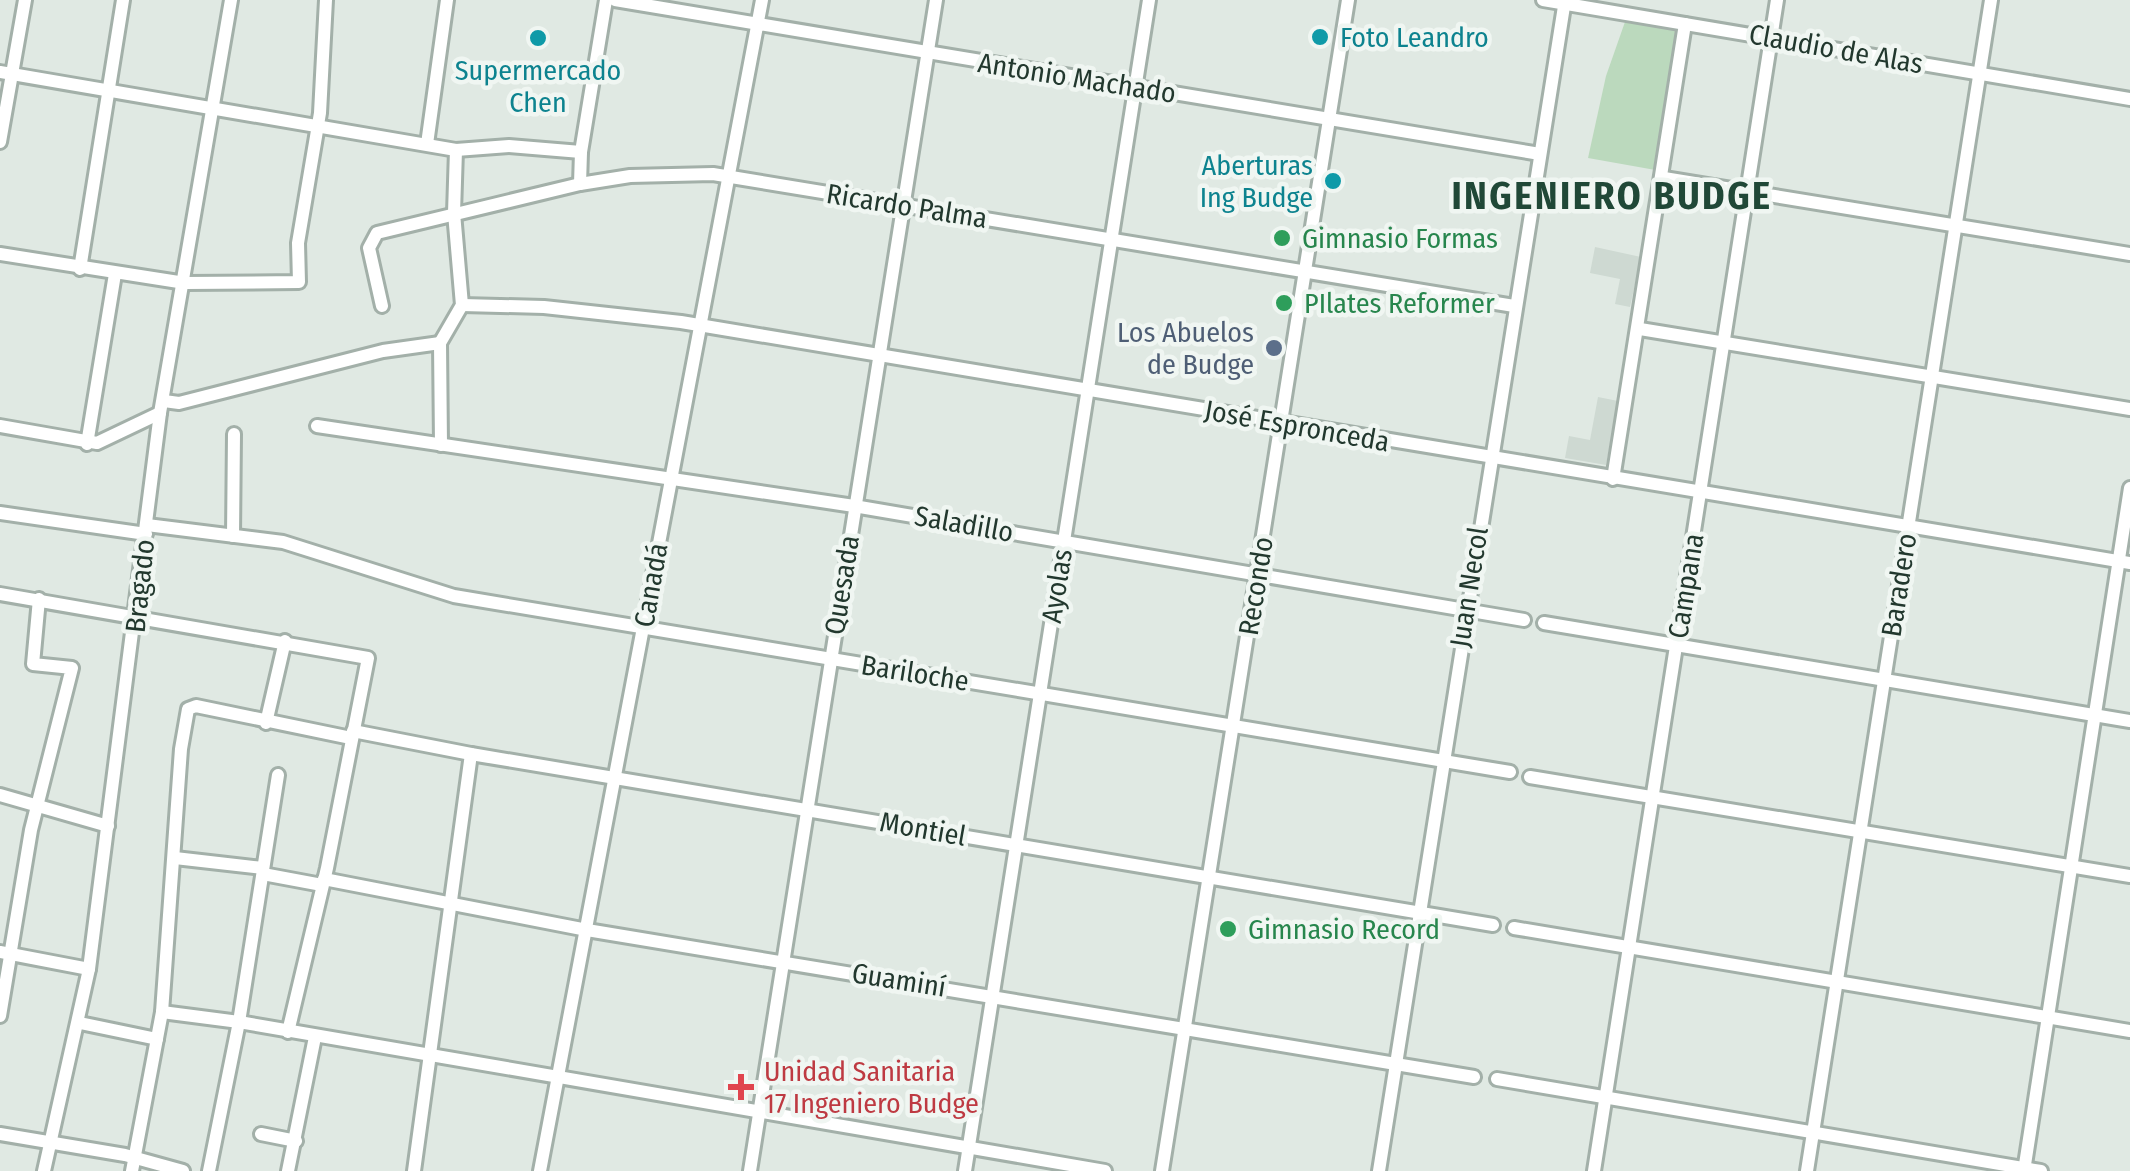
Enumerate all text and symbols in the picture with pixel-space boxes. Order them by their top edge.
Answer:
street label: Claudio de Alas [1747,17,1925,81]
place label: Foto Leandro [1340,21,1489,54]
marker: Foto Leandro [1309,26,1331,48]
marker: Supermercado Chen [527,27,549,49]
street label: Antonio Machado [976,46,1178,110]
place label: Supermercado Chen [455,54,621,119]
place label: Aberturas Ing Budge [1200,149,1313,214]
marker: Aberturas Ing Budge [1322,170,1344,192]
district label: INGENIERO BUDGE [1451,173,1773,219]
street label: Ricardo Palma [824,177,990,235]
place label: Gimnasio Formas [1302,222,1498,255]
marker: Gimnasio Formas [1271,227,1293,249]
place label: PIlates Reformer [1304,287,1495,320]
marker: PIlates Reformer [1273,292,1295,314]
place label: Los Abuelos de Budge [1117,316,1254,381]
marker: Los Abuelos de Budge [1263,337,1285,359]
street label: José Espronceda [1202,394,1392,458]
street label: Saladillo [912,499,1016,549]
street label: Juan Necol [1443,524,1495,650]
street label: Campana [1661,531,1711,641]
street label: Baradero [1875,531,1923,639]
street label: Quesada [818,533,866,637]
street label: Recondo [1232,534,1280,638]
street label: Bragado [119,538,161,634]
street label: Canadá [627,540,675,630]
street label: Ayolas [1035,547,1079,625]
street label: Bariloche [859,648,971,698]
street label: Montiel [877,805,969,853]
place label: Gimnasio Record [1248,913,1440,946]
marker: Gimnasio Record [1217,918,1239,940]
street label: Guaminí [850,956,948,1004]
place label: Unidad Sanitaria 17 Ingeniero Budge [764,1055,979,1120]
marker: Unidad Sanitaria 17 Ingeniero Budge [728,1074,754,1100]

